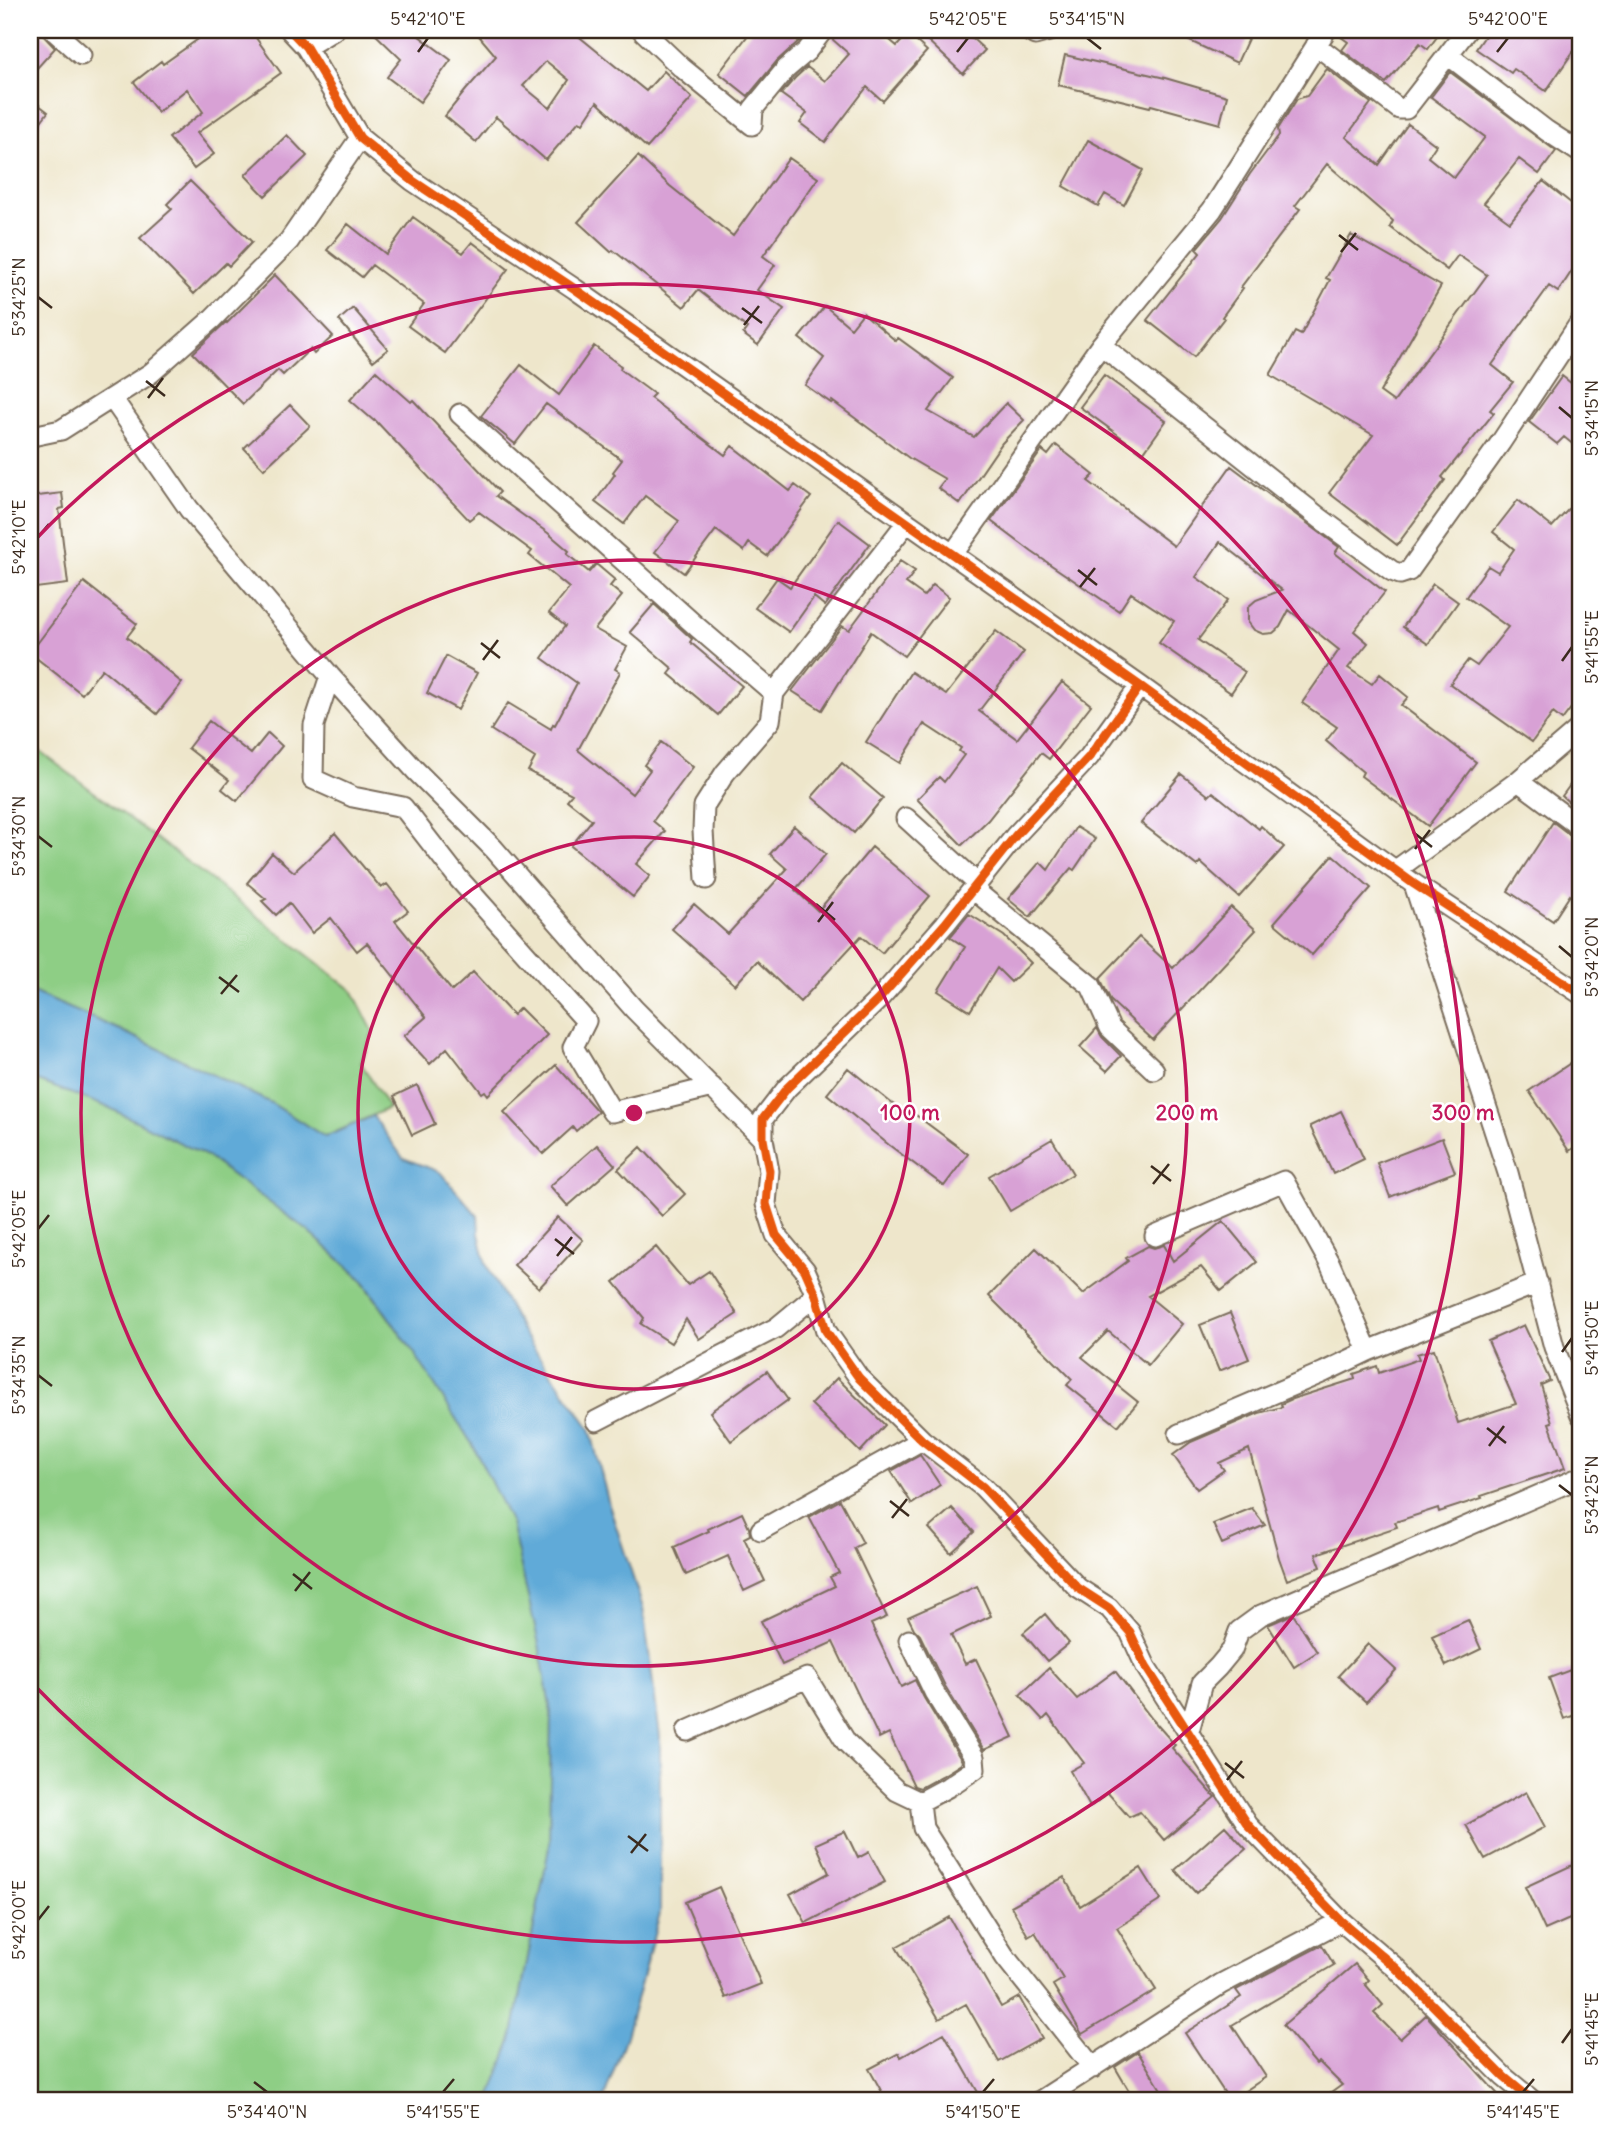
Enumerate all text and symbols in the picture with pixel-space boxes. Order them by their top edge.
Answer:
text: 5°42'10"E [390,7,466,30]
text: 5°42'05"E [929,7,1007,30]
text: 5°34'15"N [1049,7,1125,30]
text: 5°42'00"E [1468,7,1548,30]
text: 5°34'25"N [7,257,30,337]
text: 5°34'15"N [1580,380,1603,456]
text: 5°42'10"E [7,499,30,575]
text: 5°41'55"E [1580,610,1603,684]
text: 5°34'30"N [7,795,30,877]
text: 5°34'20"N [1580,917,1603,997]
text: 100 m [880,1099,940,1126]
text: 200 m [1156,1099,1219,1126]
text: 300 m [1432,1099,1495,1126]
centre of rings [622,1101,646,1125]
text: 5°42'05"E [7,1190,30,1268]
text: 5°41'50"E [1580,1300,1603,1376]
text: 5°34'35"N [7,1335,30,1415]
text: 5°34'25"N [1580,1455,1603,1535]
text: 5°42'00"E [7,1880,30,1960]
text: 5°41'45"E [1580,1992,1603,2066]
text: 5°34'40"N [227,2100,307,2123]
text: 5°41'55"E [406,2100,480,2123]
text: 5°41'50"E [945,2100,1021,2123]
text: 5°41'45"E [1486,2100,1560,2123]

